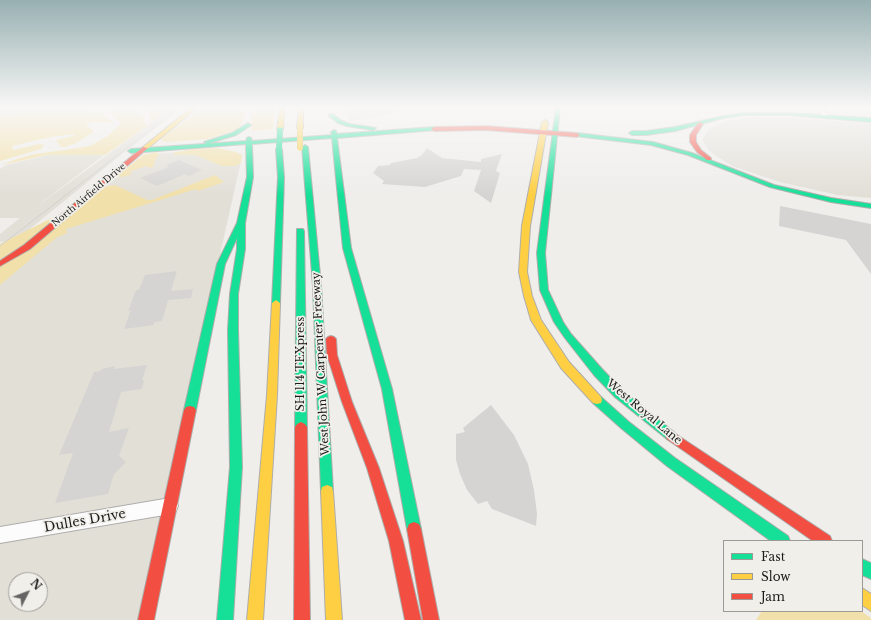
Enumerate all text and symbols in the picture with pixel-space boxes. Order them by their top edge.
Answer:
street label: North Airfield Drive [50,161,128,229]
street label: West John W Carpenter Freeway [310,272,332,456]
street label: SH 114 TEXpress [294,317,308,411]
street label: West Royal Lane [604,377,684,447]
street label: Dulles Drive [43,506,127,536]
legend [723,540,863,612]
text: Fast [761,549,785,564]
text: Slow [761,569,790,584]
north arrow [8,572,48,612]
text: N [28,576,45,593]
text: Jam [761,589,785,604]

